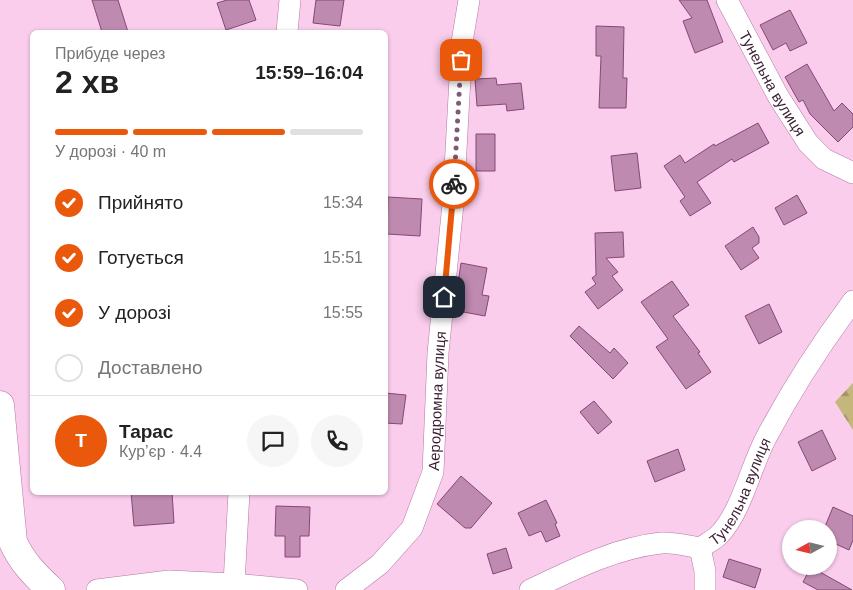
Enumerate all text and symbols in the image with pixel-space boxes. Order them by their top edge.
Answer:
street label: Тунельна вулиця [736,28,810,139]
pin [440,39,482,81]
text: Прибуде через [55,45,165,62]
icon: bag [447,46,475,74]
text: 15:59–16:04 [255,62,363,83]
text: 2 хв [55,64,119,100]
text: У дорозі · 40 m [55,143,166,160]
courier [429,159,479,209]
icon: bike [440,170,468,198]
icon: check [55,189,83,217]
text: Прийнято [98,192,183,213]
text: 15:34 [323,194,363,211]
icon: check [55,244,83,272]
text: Готується [98,247,184,268]
text: 15:51 [323,249,363,266]
pin [423,276,465,318]
icon: home [430,283,458,311]
icon: check [55,299,83,327]
text: У дорозі [98,302,171,323]
text: 15:55 [323,304,363,321]
street label: Аеродромна вулиця [425,330,449,471]
text: Доставлено [98,357,203,378]
button: chat [247,415,299,467]
button: phone [311,415,363,467]
text: Тарас [119,421,173,442]
text: Т [75,430,87,451]
street label: Тунельна вулиця [706,435,773,548]
text: Кур’єр · 4.4 [119,443,202,460]
north arrow [782,520,838,575]
map controls [782,520,837,575]

